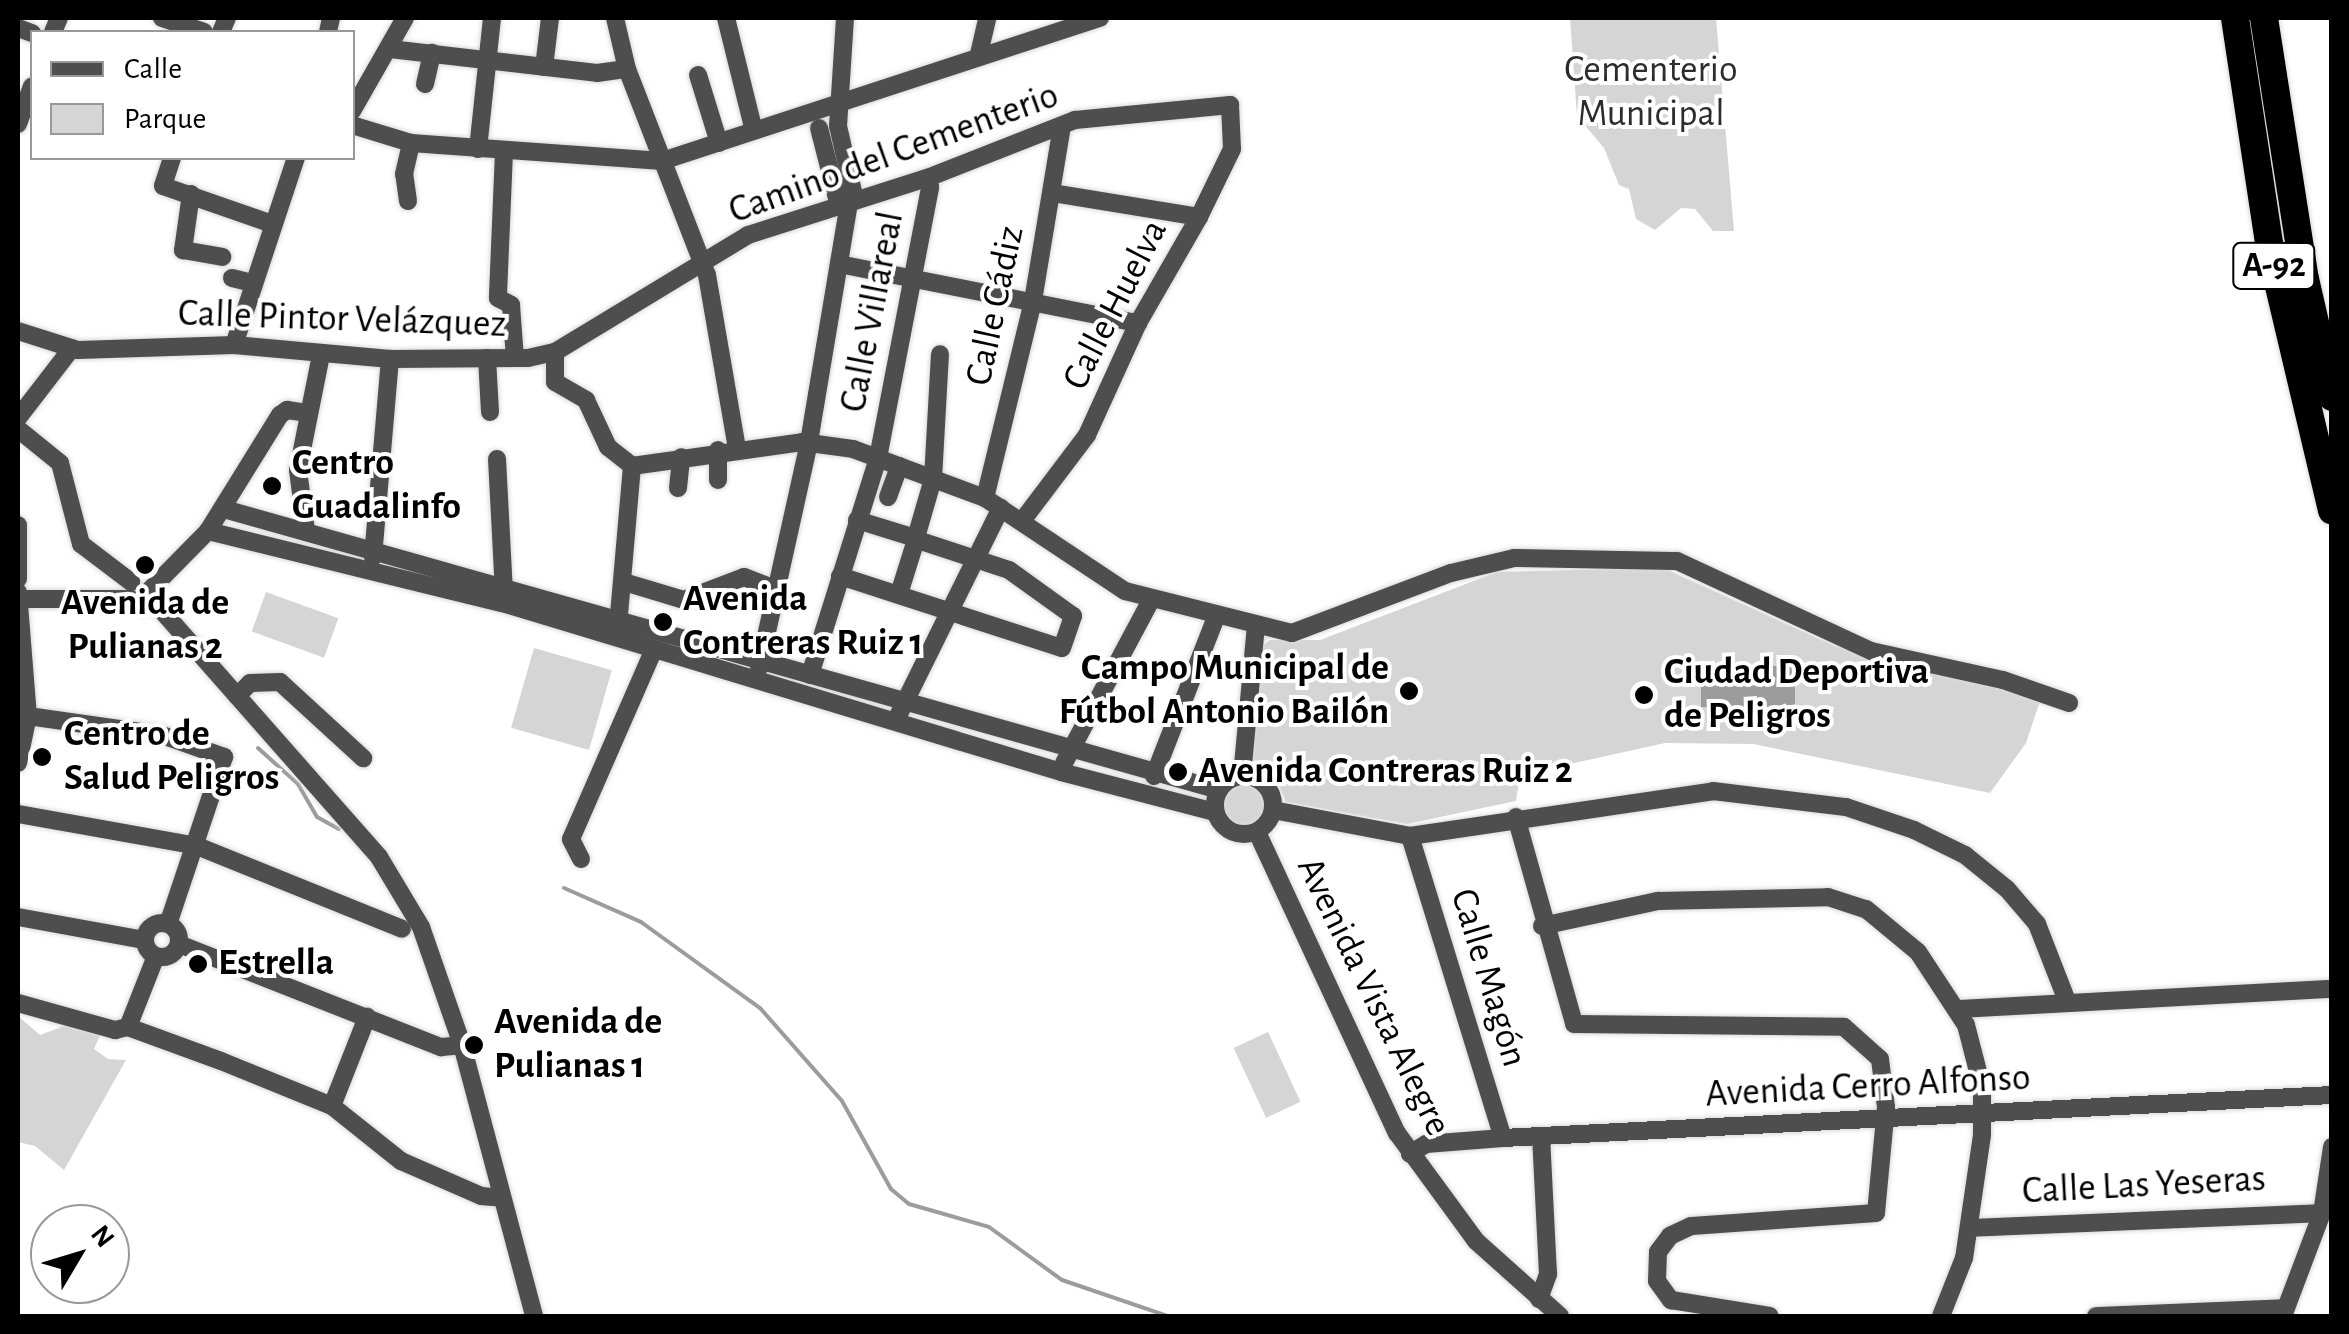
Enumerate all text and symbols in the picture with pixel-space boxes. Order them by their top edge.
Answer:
legend [30,30,355,160]
park label: Cementerio Municipal [1564,48,1738,137]
text: Calle [124,54,182,84]
street label: Camino del Cementerio [723,73,1065,235]
text: Parque [124,104,206,134]
street label: Calle Villareal [831,208,915,416]
street label: Calle Huelva [1054,212,1178,398]
street label: Calle Cádiz [957,222,1035,390]
road number: A-92 [2232,236,2316,296]
street label: Calle Pintor Velázquez [177,291,507,349]
place label: Centro Guadalinfo [292,441,461,530]
marker: Centro Guadalinfo [261,475,283,497]
marker: Avenida de Pulianas 2 [134,554,156,576]
place label: Avenida Contreras Ruiz 1 [683,577,923,666]
place label: Avenida de Pulianas 2 [61,581,229,670]
marker: Avenida Contreras Ruiz 1 [652,611,674,633]
place label: Campo Municipal de Fútbol Antonio Bailón [1059,646,1389,736]
place label: Ciudad Deportiva de Peligros [1664,650,1929,739]
marker: Campo Municipal de Fútbol Antonio Bailón [1398,680,1420,702]
marker: Ciudad Deportiva de Peligros [1633,684,1655,706]
place label: Centro de Salud Peligros [64,712,279,802]
marker: Centro de Salud Peligros [29,744,55,770]
place label: Avenida Contreras Ruiz 2 [1198,749,1573,795]
marker: Avenida Contreras Ruiz 2 [1167,761,1189,783]
street label: Avenida Vista Alegre [1286,850,1460,1144]
street label: Calle Magón [1439,884,1537,1072]
place label: Estrella [218,941,334,987]
marker: Estrella [187,953,209,975]
place label: Avenida de Pulianas 1 [494,1000,662,1090]
marker: Avenida de Pulianas 1 [463,1034,485,1056]
street label: Avenida Cerro Alfonso [1704,1056,2032,1118]
street label: Calle Las Yeseras [2021,1157,2267,1215]
north arrow [30,1204,130,1304]
text: N [85,1220,119,1253]

